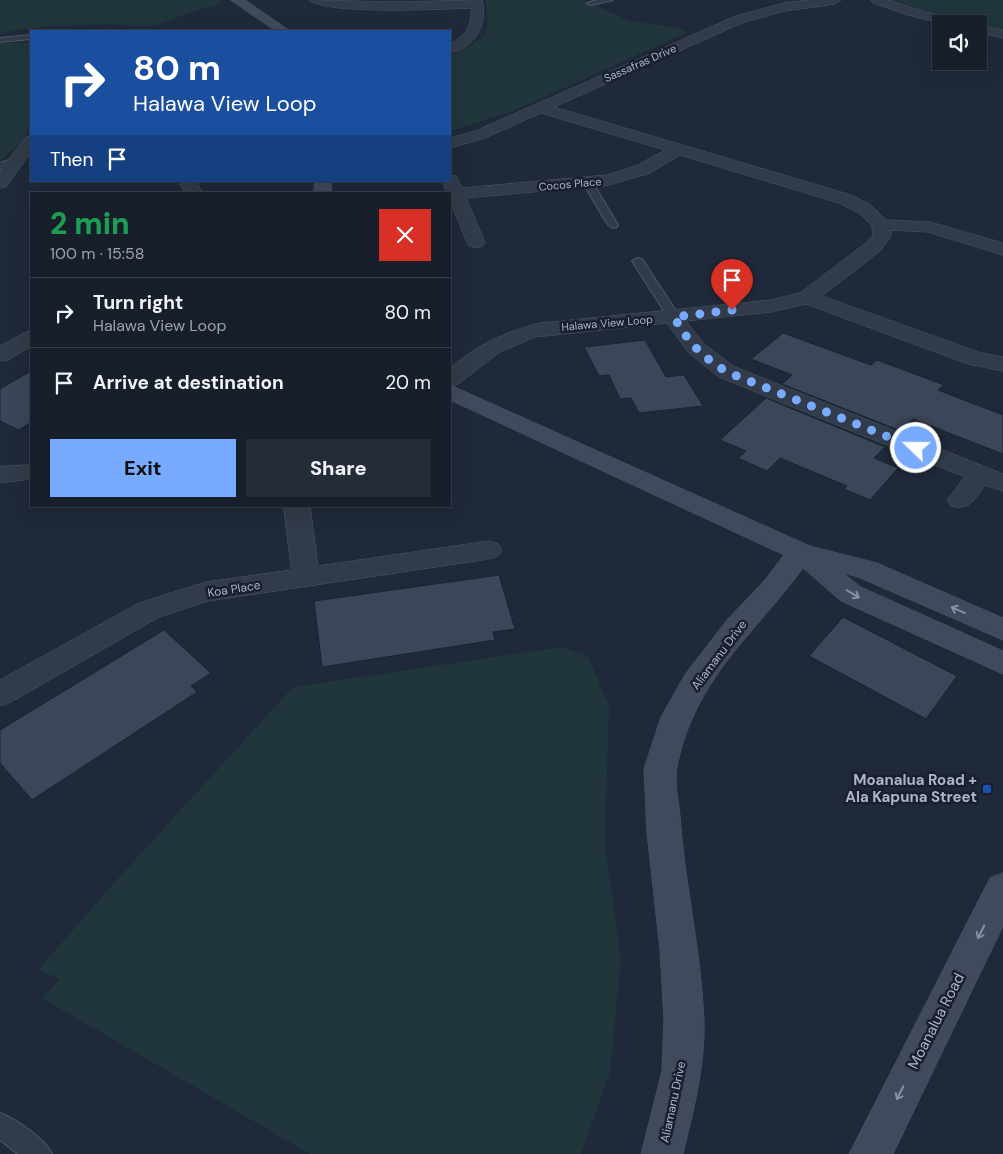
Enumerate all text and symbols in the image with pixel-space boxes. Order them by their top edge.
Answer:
map controls [932,15,987,70]
button: sound [932,15,987,70]
street label: Sassafras Drive [602,41,678,85]
text: 80 m [133,45,221,91]
icon: right [50,50,115,115]
text: Halawa View Loop [133,89,317,118]
icon: arrive [103,145,131,173]
text: Then [50,147,93,172]
street label: Cocos Place [538,174,602,194]
text: 2 min [50,204,130,243]
button: close [379,209,431,261]
text: 100 m · 15:58 [50,243,145,264]
pin [711,259,753,310]
icon: arrive [718,266,746,294]
text: Turn right [93,290,183,315]
icon: right [50,299,78,327]
text: 80 m [384,300,431,325]
street label: Halawa View Loop [561,312,653,334]
text: Halawa View Loop [93,315,226,336]
icon: arrive [50,369,78,397]
text: Arrive at destination [93,370,284,395]
text: 20 m [385,370,431,395]
position arrow [889,421,941,473]
button: Exit [50,439,236,497]
button: Share [246,439,431,497]
street label: Koa Place [206,577,262,601]
one-way arrow [845,589,859,599]
one-way arrow [951,605,966,615]
street label: Aliamanu Drive [688,617,750,693]
place label: Moanalua Road + Ala Kapuna Street [845,770,977,807]
marker: Moanalua Road + Ala Kapuna Street [981,783,993,795]
one-way arrow [976,924,985,939]
street label: Moanalua Road [903,969,969,1073]
street label: Aliamanu Drive [657,1060,689,1144]
one-way arrow [895,1085,904,1100]

